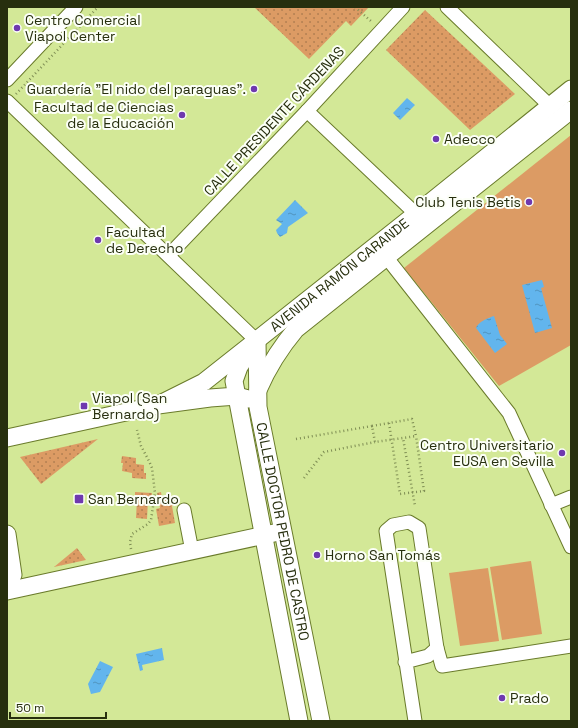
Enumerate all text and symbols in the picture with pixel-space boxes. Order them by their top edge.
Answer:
place label: Centro Comercial Viapol Center [25,11,141,45]
marker: Centro Comercial Viapol Center [12,23,22,33]
street label: CALLE PRESIDENTE CÁRDENAS [200,42,348,200]
place label: Guardería "El nido del paraguas". [27,80,246,98]
marker: Guardería "El nido del paraguas". [249,84,259,94]
place label: Facultad de Ciencias de la Educación [34,98,174,132]
marker: Facultad de Ciencias de la Educación [177,110,187,120]
place label: Adecco [444,130,496,148]
marker: Adecco [431,134,441,144]
place label: Club Tenis Betis [415,193,521,211]
marker: Club Tenis Betis [524,197,534,207]
street label: AVENIDA RAMÓN CARANDE [266,214,413,336]
place label: Facultad de Derecho [106,223,183,257]
marker: Facultad de Derecho [93,235,103,245]
place label: Viapol (San Bernardo) [92,389,167,423]
marker: Viapol (San Bernardo) [79,401,89,411]
street label: CALLE DOCTOR PEDRO DE CASTRO [252,421,314,642]
place label: Centro Universitario EUSA en Sevilla [420,436,554,470]
marker: Centro Universitario EUSA en Sevilla [557,448,567,458]
place label: San Bernardo [88,490,179,508]
marker: San Bernardo [73,493,85,505]
place label: Horno San Tomás [325,546,440,564]
marker: Horno San Tomás [312,550,322,560]
place label: Prado [510,689,549,707]
marker: Prado [497,693,507,703]
scale bar [10,694,106,720]
text: 50 m [16,700,44,716]

